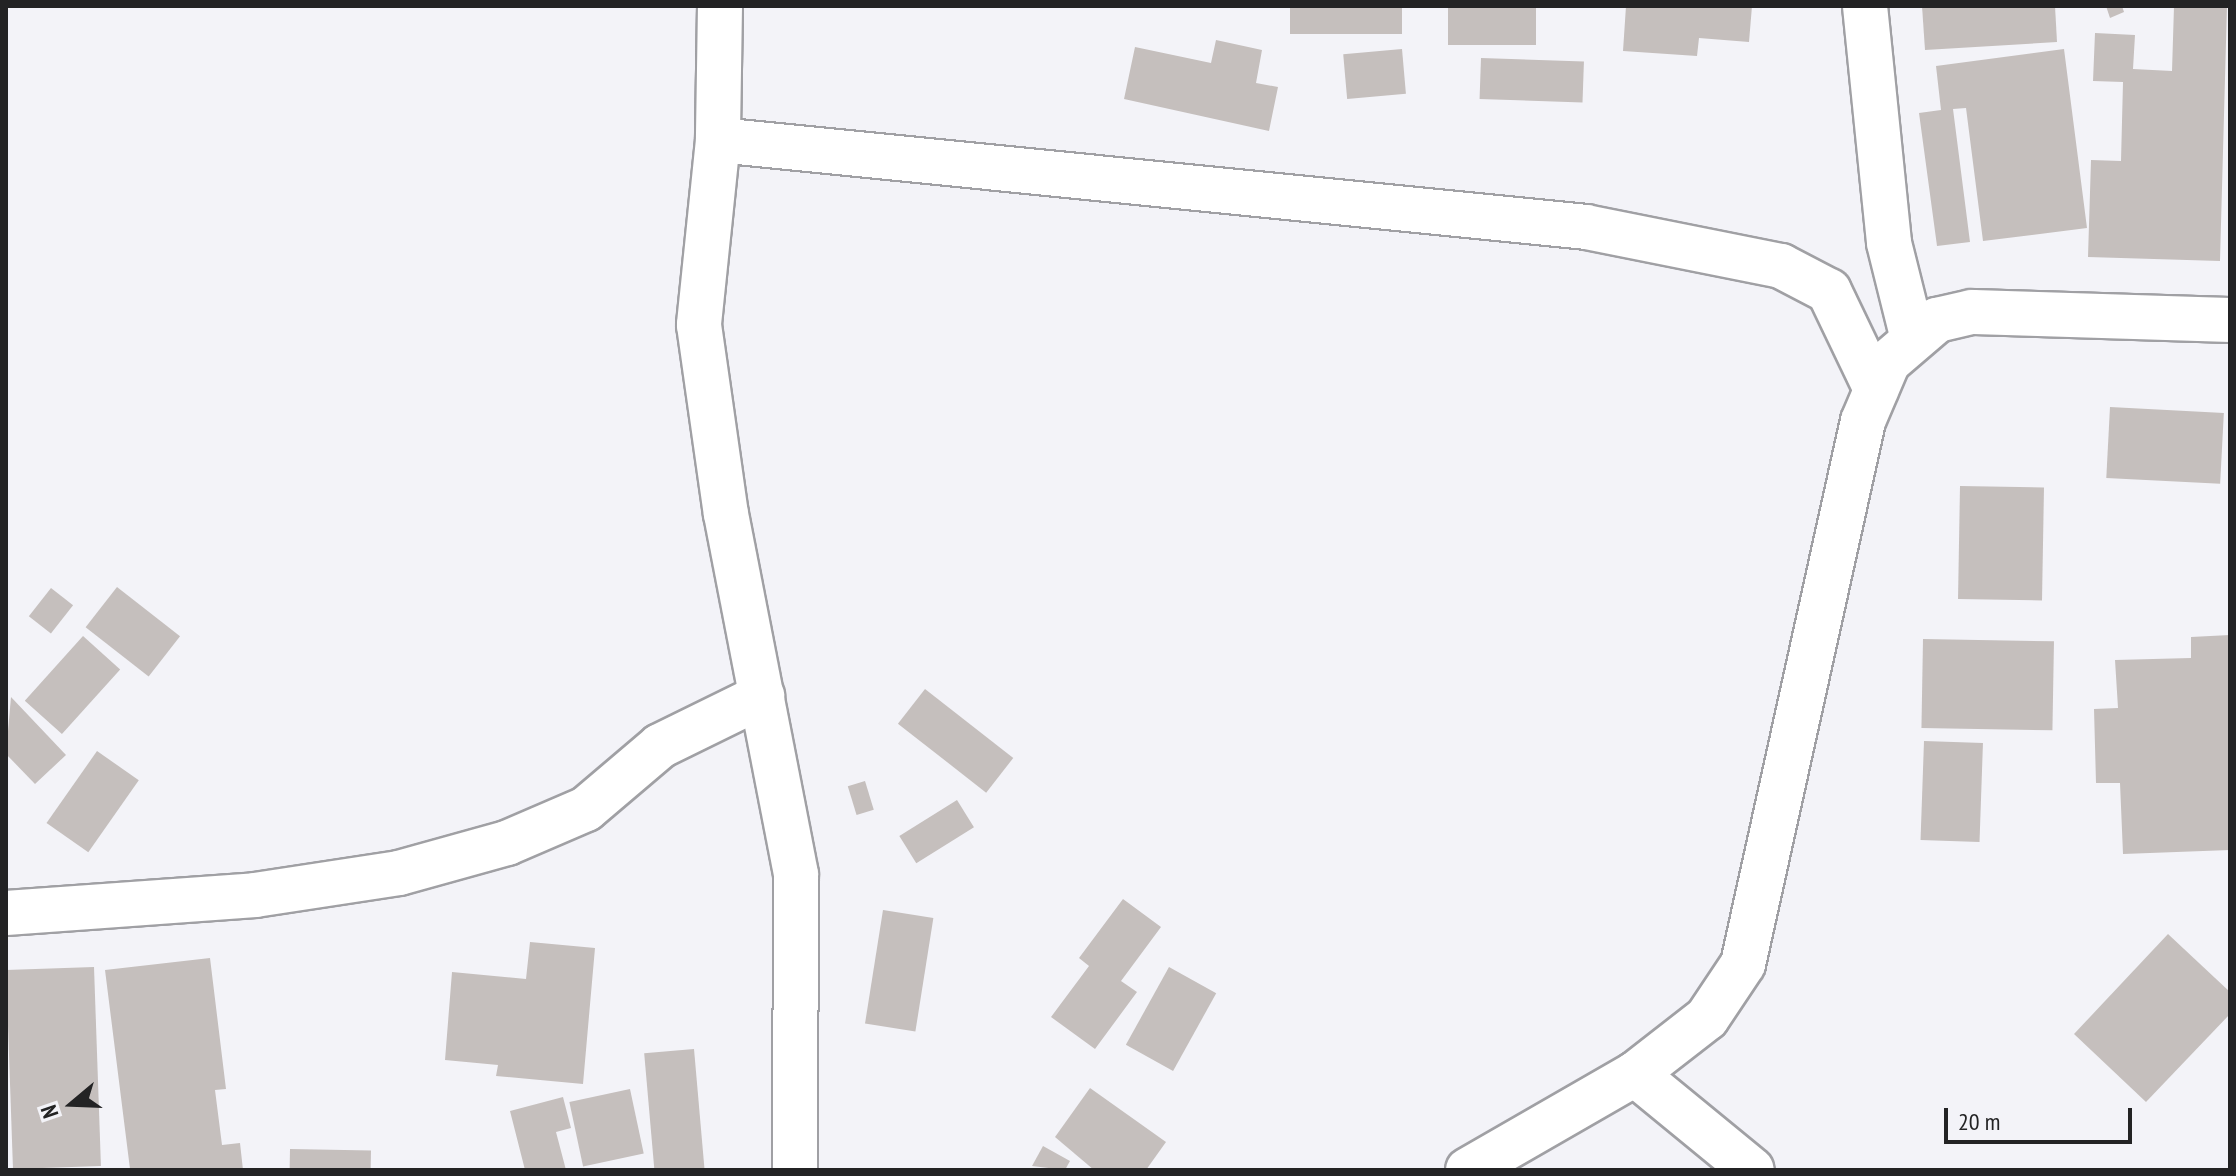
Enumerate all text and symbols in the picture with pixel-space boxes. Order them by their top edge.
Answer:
north arrow [32,1064,112,1144]
scale bar [1948,1092,2136,1142]
text: N [34,1102,64,1122]
text: 20 m [1958,1106,2000,1137]

